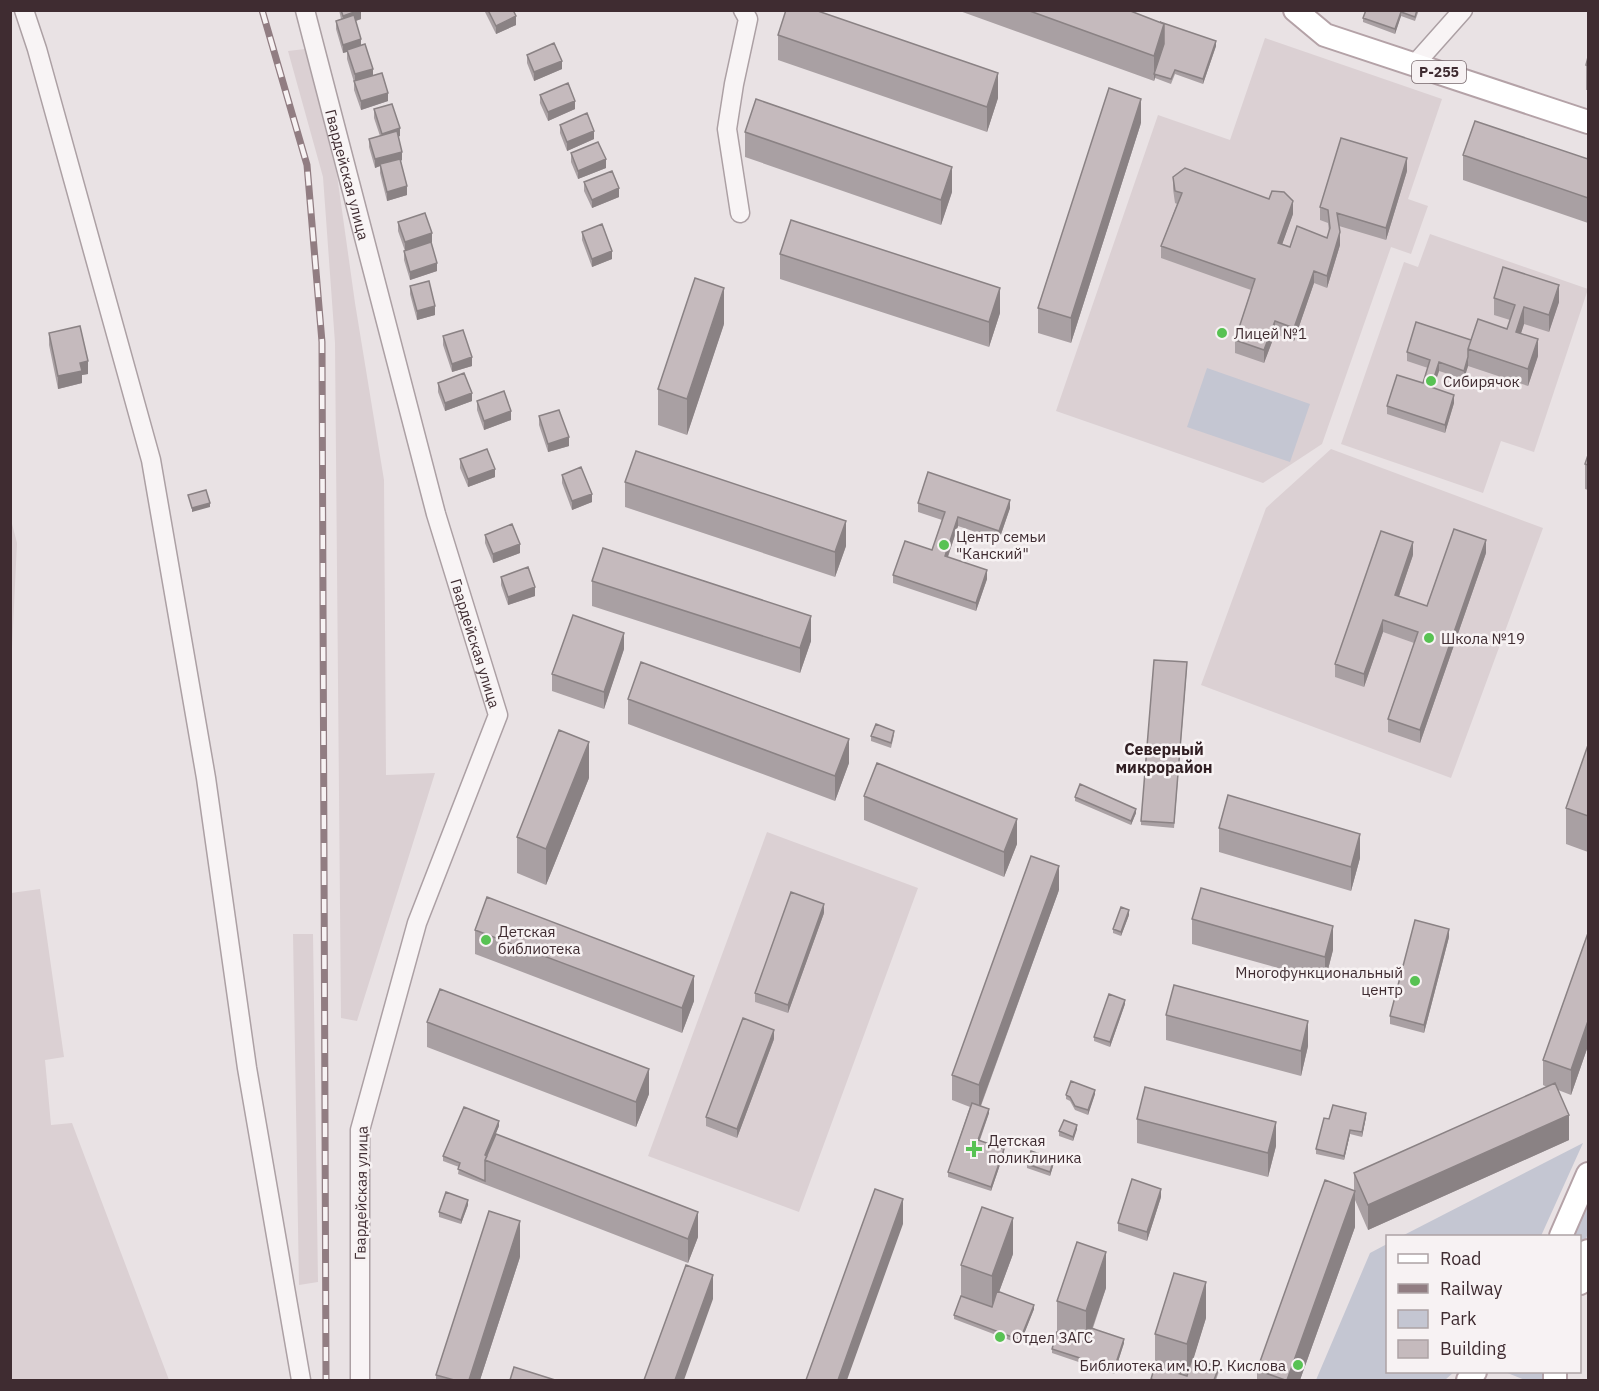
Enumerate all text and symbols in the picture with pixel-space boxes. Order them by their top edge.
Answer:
road number: Р-255 [1412,61,1466,83]
street label: Гвардейская улица [322,107,374,242]
place label: Лицей №1 [1234,324,1307,343]
marker: Лицей №1 [1215,326,1229,340]
place label: Сибирячок [1443,372,1520,391]
marker: Сибирячок [1424,374,1438,388]
place label: Центр семьи "Канский" [956,527,1046,563]
marker: Центр семьи "Канский" [937,538,951,552]
street label: Гвардейская улица [447,576,505,710]
place label: Школа №19 [1441,629,1525,648]
marker: Школа №19 [1422,631,1436,645]
district label: Северный микрорайон [1115,739,1213,777]
place label: Детская библиотека [498,922,580,958]
marker: Детская библиотека [479,933,493,947]
place label: Многофункциональный центр [1235,963,1403,999]
marker: Многофункциональный центр [1408,974,1422,988]
street label: Гвардейская улица [350,1126,372,1260]
place label: Детская поликлиника [988,1131,1082,1167]
marker: Детская поликлиника [965,1140,983,1158]
legend [1386,1235,1581,1373]
text: Road [1440,1247,1481,1270]
text: Railway [1440,1277,1502,1300]
text: Park [1440,1307,1477,1330]
place label: Отдел ЗАГС [1012,1328,1093,1347]
marker: Отдел ЗАГС [993,1330,1007,1344]
text: Building [1440,1337,1507,1360]
place label: Библиотека им. Ю.Р. Кислова [1080,1356,1286,1375]
marker: Библиотека им. Ю.Р. Кислова [1291,1358,1305,1372]

